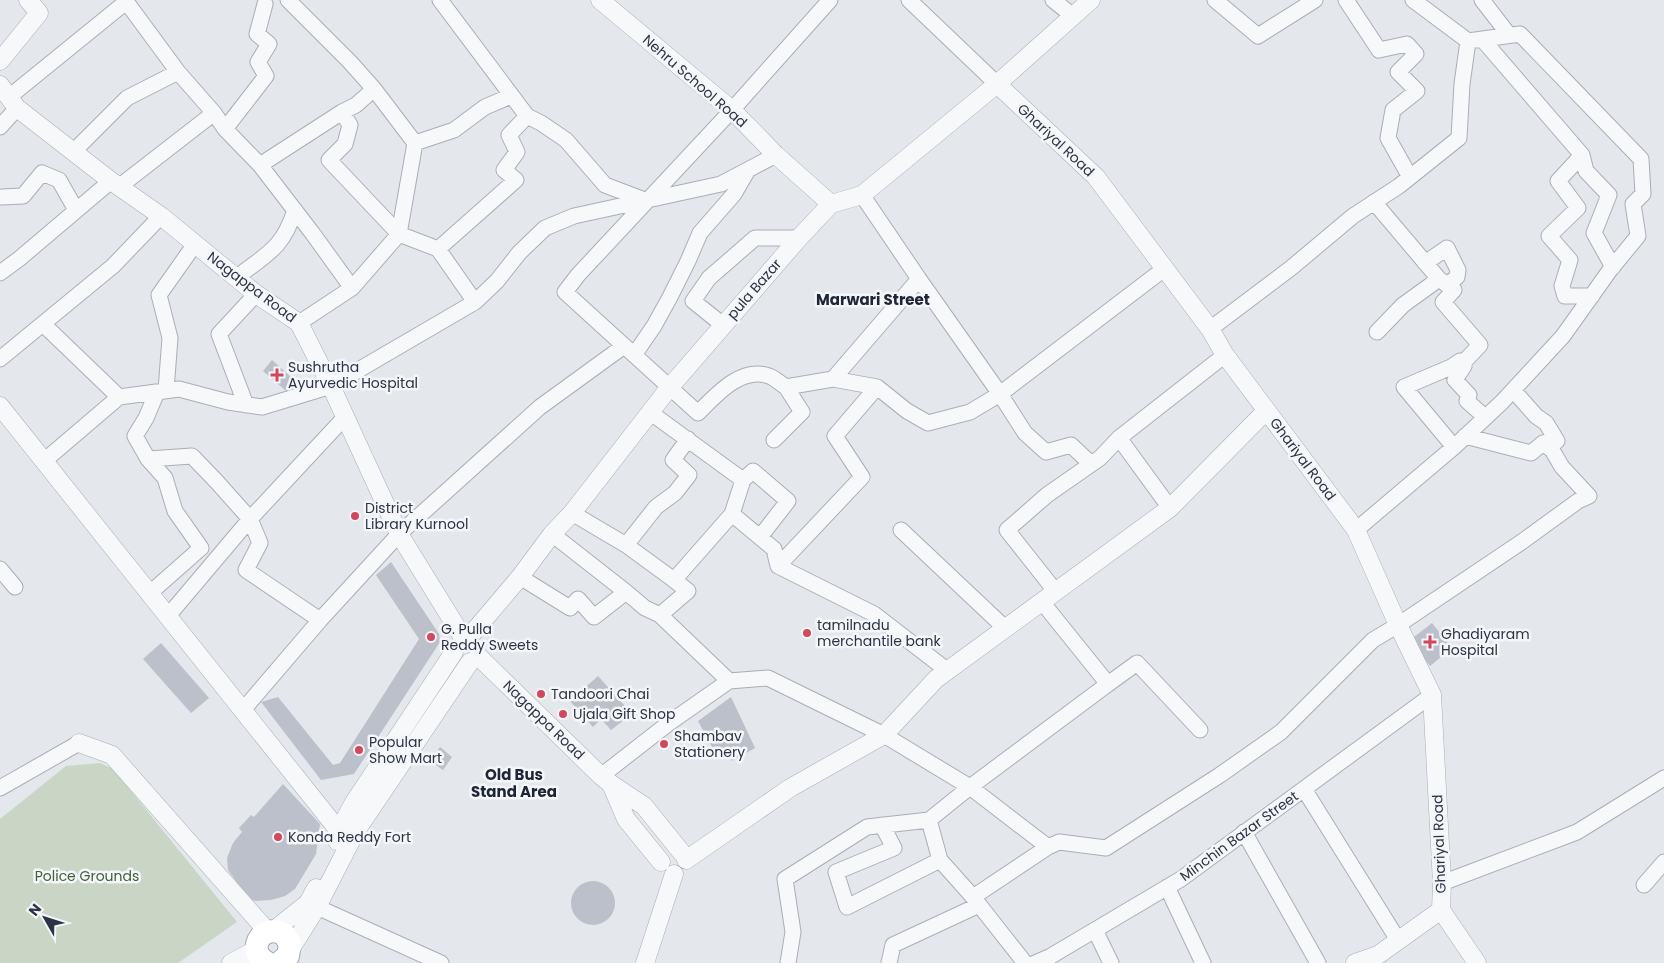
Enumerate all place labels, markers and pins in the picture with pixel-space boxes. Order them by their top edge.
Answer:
place label: Sushrutha Ayurvedic Hospital [288,357,418,393]
marker: Sushrutha Ayurvedic Hospital [270,368,284,382]
place label: District Library Kurnool [365,498,468,534]
marker: District Library Kurnool [349,510,361,522]
place label: tamilnadu merchantile bank [817,615,941,651]
place label: G. Pulla Reddy Sweets [441,619,538,655]
place label: Ghadiyaram Hospital [1441,624,1530,660]
marker: tamilnadu merchantile bank [801,627,813,639]
marker: G. Pulla Reddy Sweets [425,631,437,643]
marker: Ghadiyaram Hospital [1423,635,1437,649]
place label: Tandoori Chai [551,684,649,704]
marker: Tandoori Chai [535,688,547,700]
place label: Ujala Gift Shop [573,704,675,724]
marker: Ujala Gift Shop [557,708,569,720]
place label: Shambav Stationery [674,726,745,762]
place label: Popular Show Mart [369,732,442,768]
marker: Shambav Stationery [658,738,670,750]
marker: Popular Show Mart [353,744,365,756]
place label: Konda Reddy Fort [288,827,411,847]
marker: Konda Reddy Fort [272,831,284,843]

